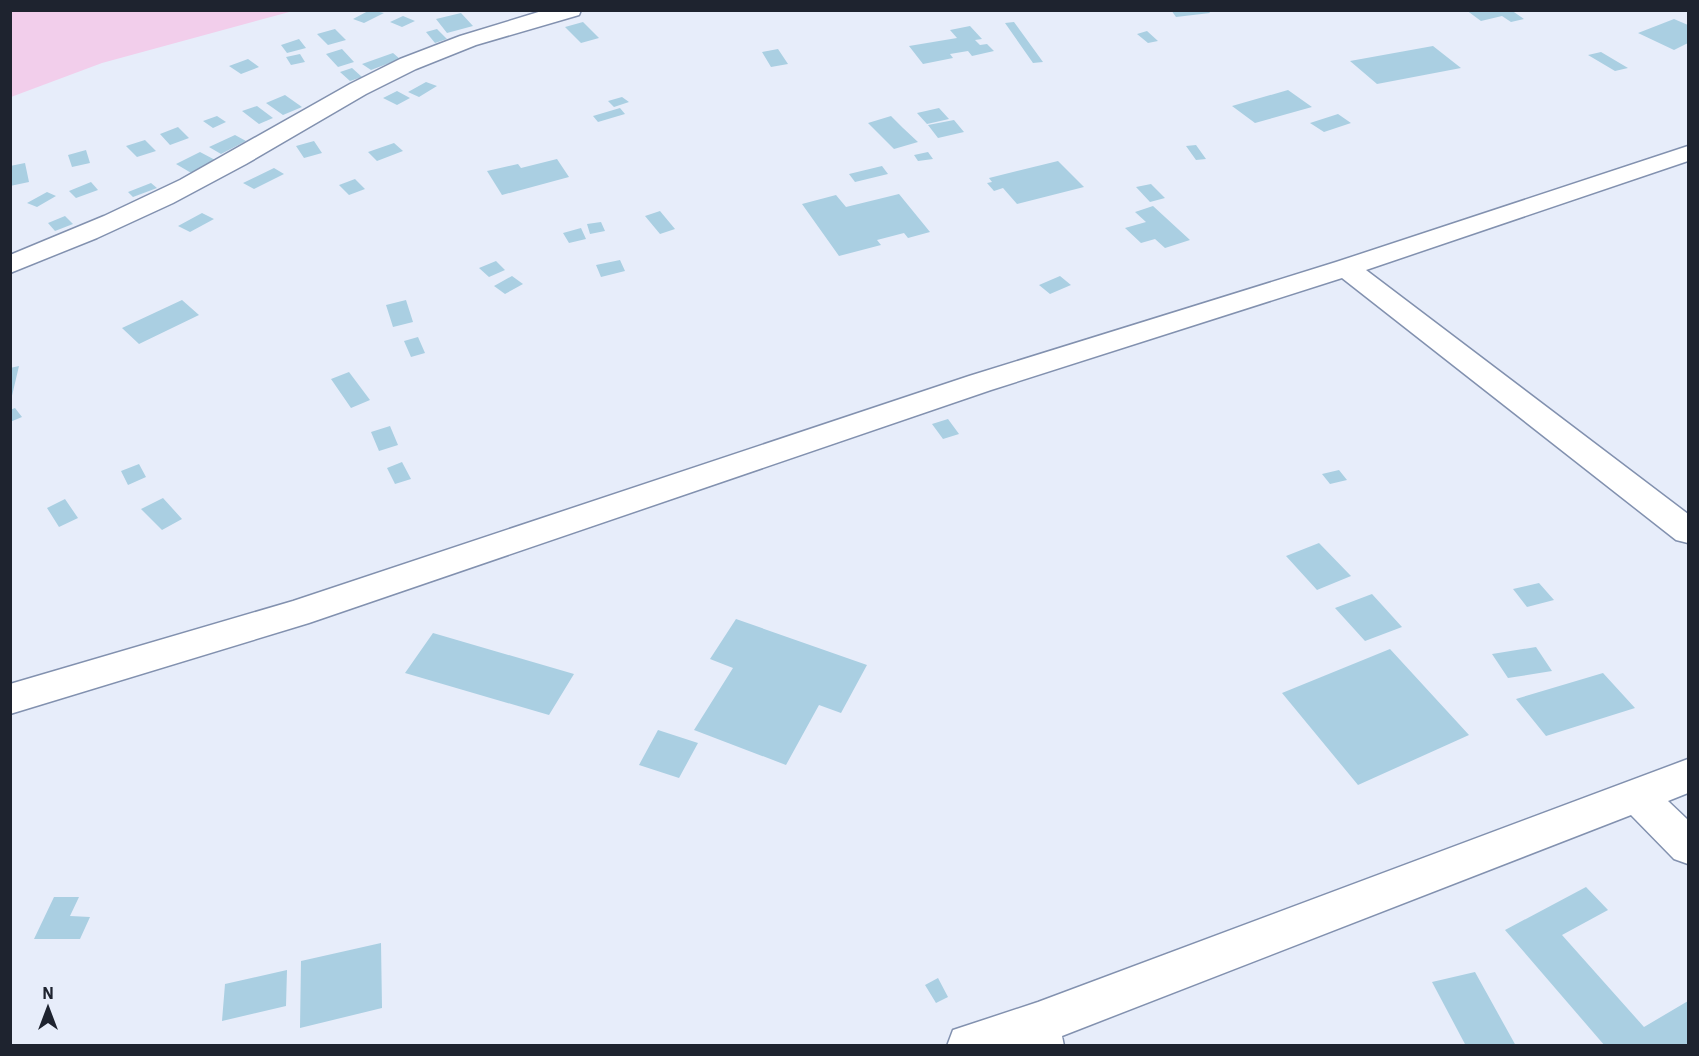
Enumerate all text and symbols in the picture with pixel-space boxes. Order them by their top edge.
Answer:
north arrow [18,978,78,1038]
text: N [42,983,54,1003]

